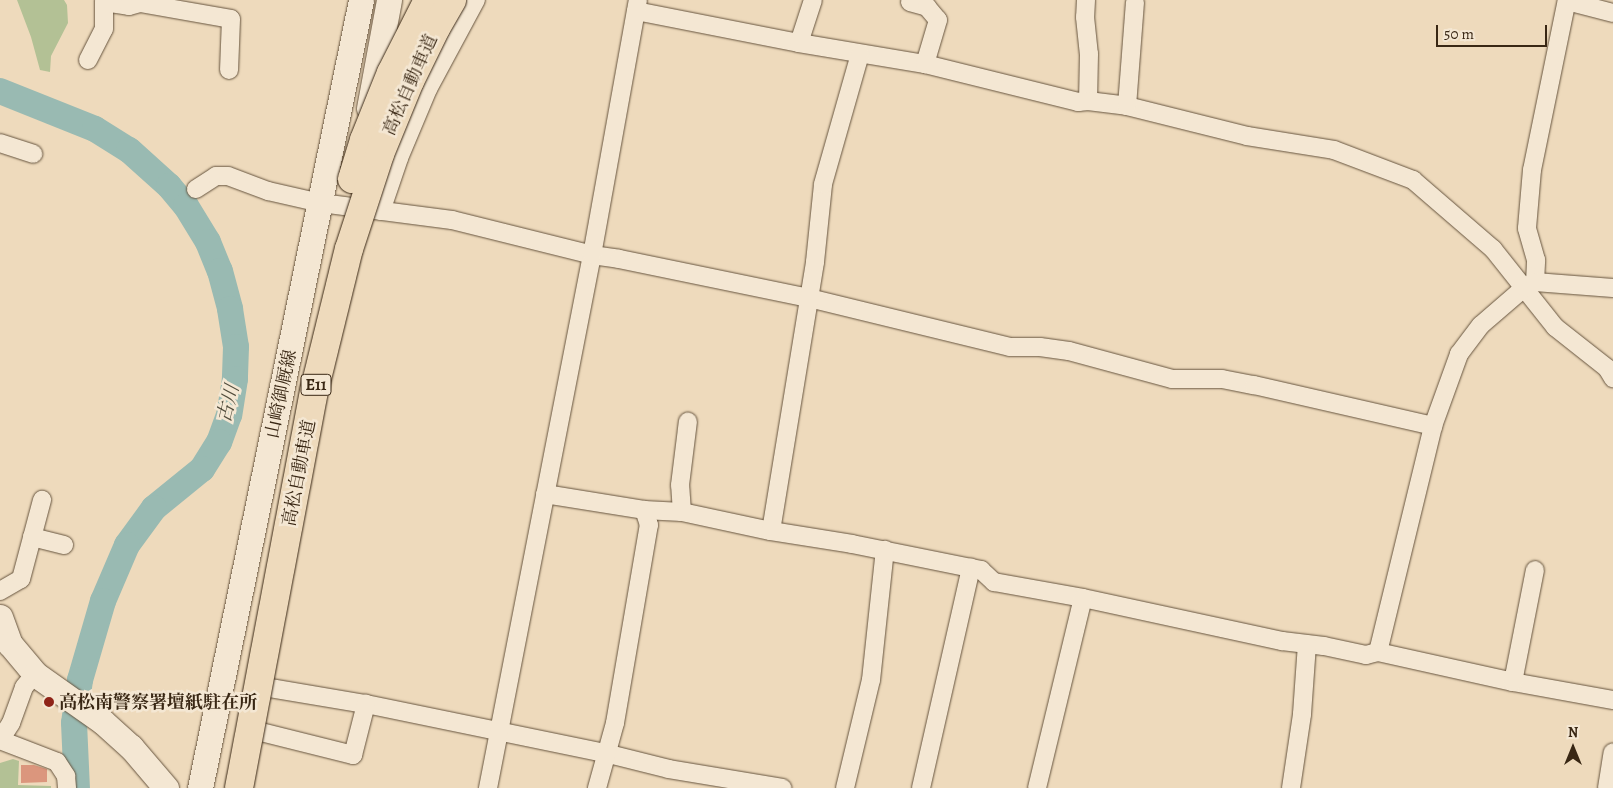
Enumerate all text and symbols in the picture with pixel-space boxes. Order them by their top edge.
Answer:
scale bar [1438,15,1549,47]
text: 50 m [1444,24,1474,44]
street label: 高松自動車道 [378,31,442,139]
street label: 山崎御厩線 [261,348,301,440]
road number: E11 [300,372,332,398]
water label: 古川 [213,383,245,425]
street label: 高松自動車道 [278,418,320,528]
place label: 高松南警察署壇紙駐在所 [59,691,257,713]
marker: 高松南警察署壇紙駐在所 [43,696,55,708]
north arrow [1548,723,1598,773]
text: N [1568,723,1578,742]

